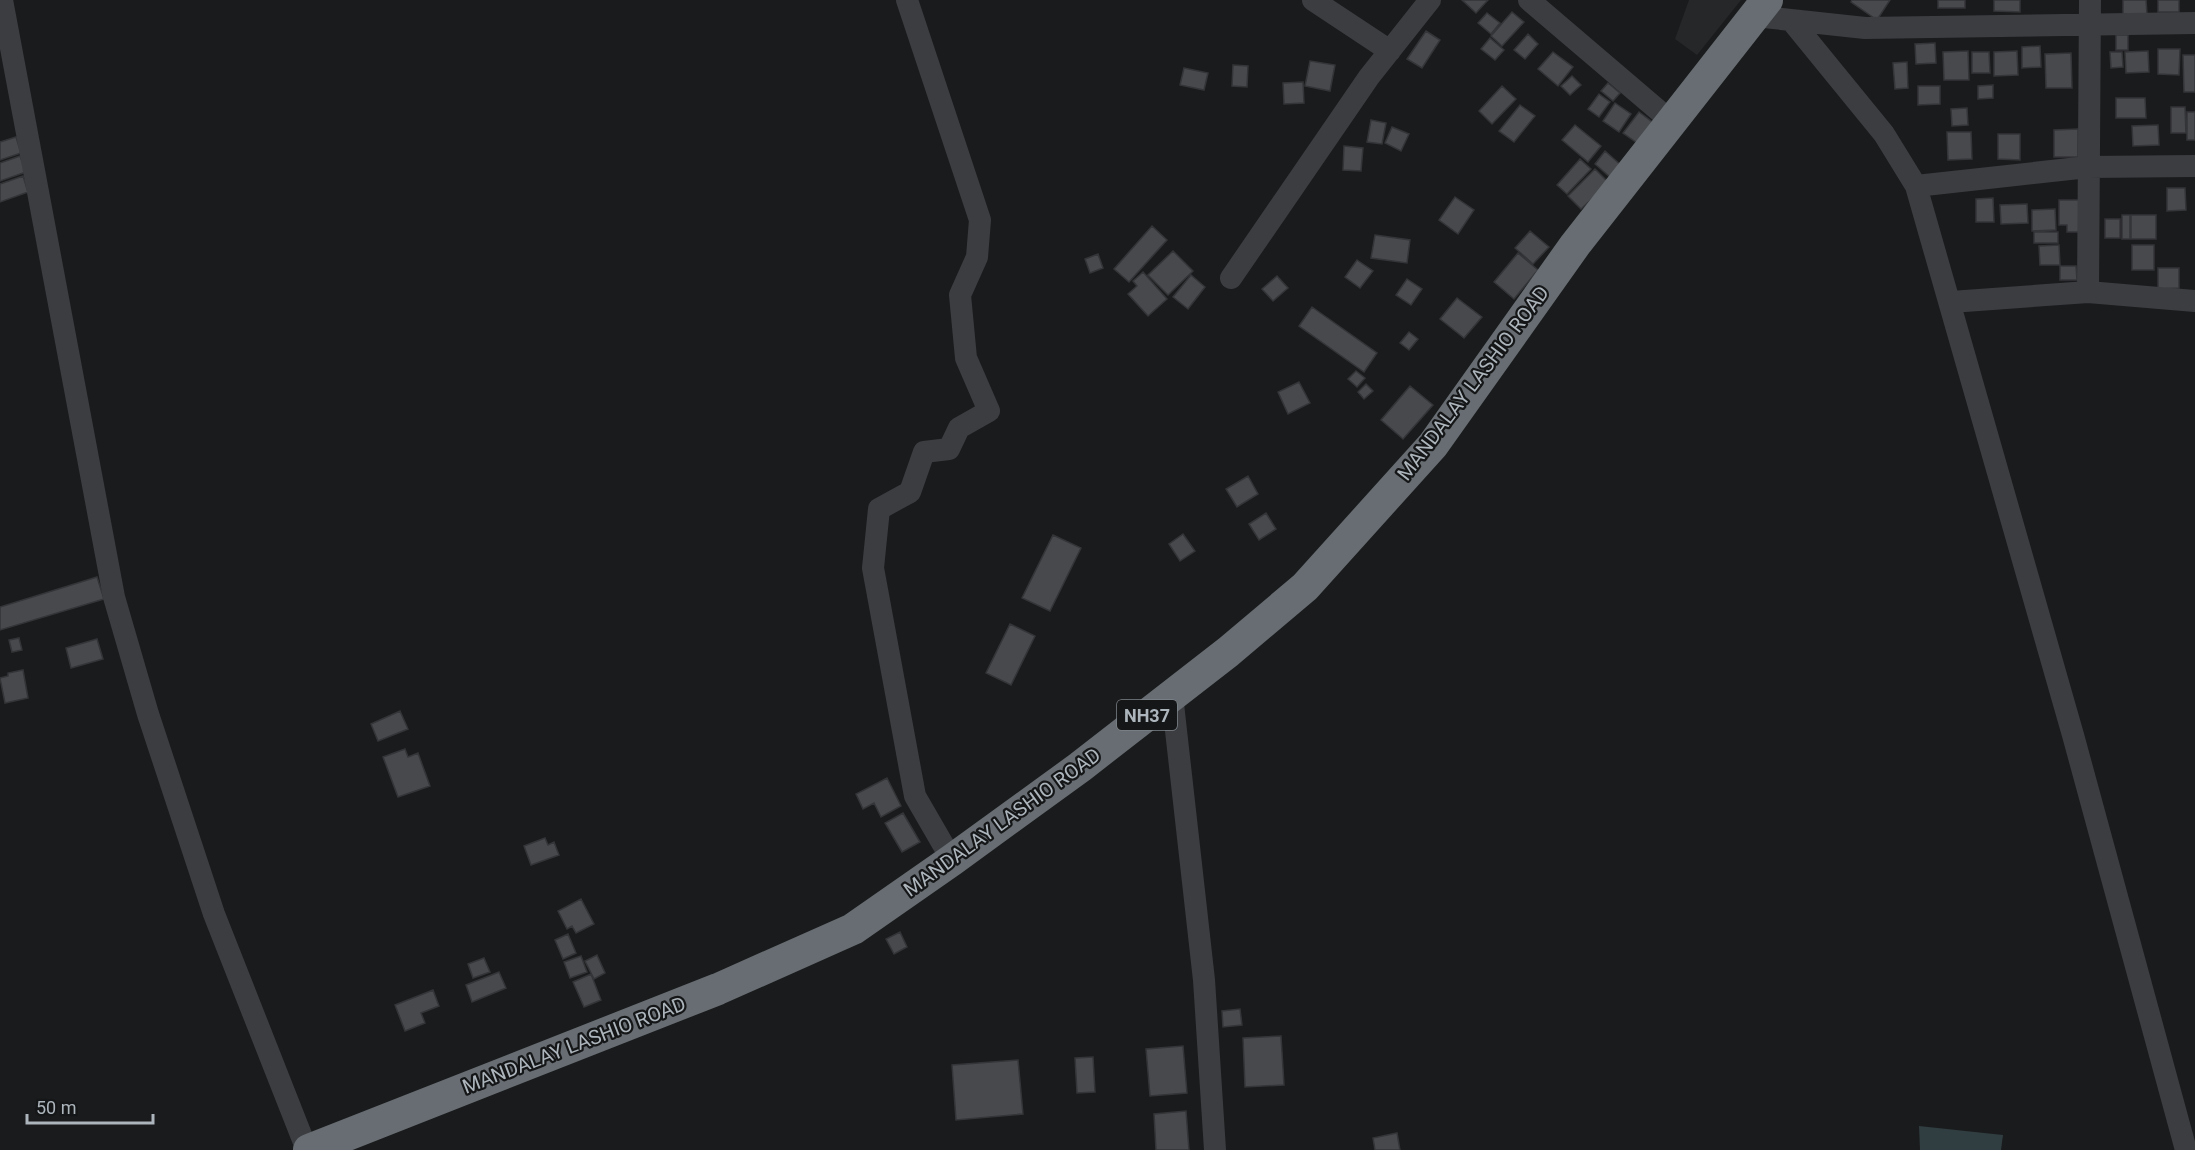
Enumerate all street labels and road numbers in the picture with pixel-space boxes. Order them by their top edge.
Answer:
street label: MANDALAY LASHIO ROAD [1392,281,1554,485]
road number: NH37 [1117,700,1177,730]
street label: MANDALAY LASHIO ROAD [899,743,1105,901]
street label: MANDALAY LASHIO ROAD [459,991,689,1099]

